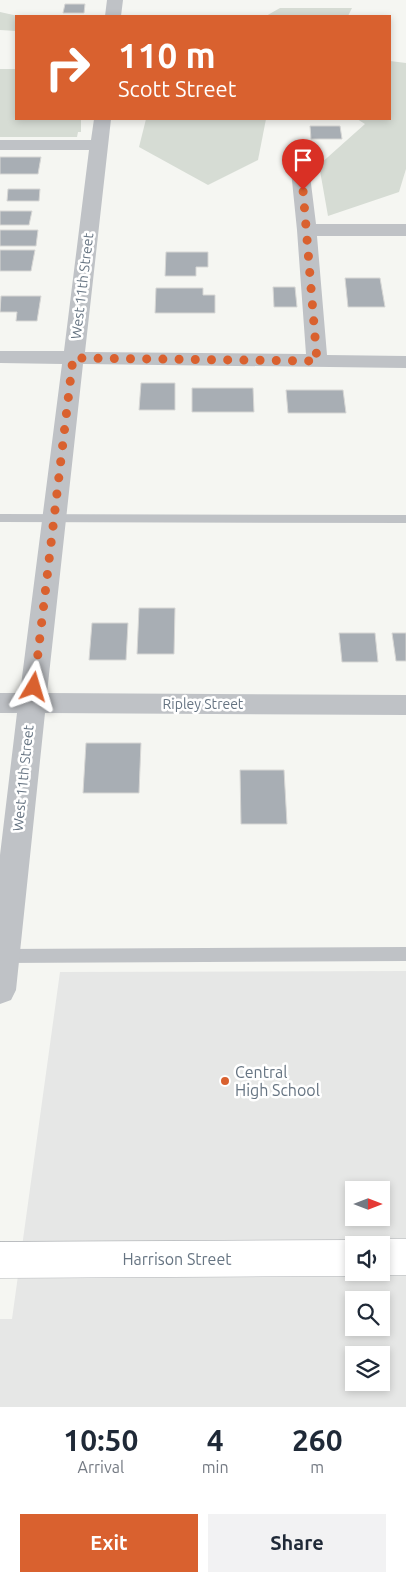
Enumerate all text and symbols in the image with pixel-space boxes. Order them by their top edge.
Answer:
icon: right [35,35,100,100]
text: 110 m [118,35,216,75]
text: Scott Street [118,76,236,101]
pin [282,139,324,190]
icon: arrive [289,146,317,174]
street label: West 11th Street [68,232,97,340]
position arrow [7,660,59,712]
street label: Ripley Street [163,696,244,712]
street label: West 11th Street [9,724,37,832]
place label: Central High School [235,1063,320,1099]
marker: Central High School [219,1075,231,1087]
north arrow [345,1181,390,1226]
map controls [345,1181,390,1391]
button: sound [345,1236,390,1281]
street label: Harrison Street [122,1250,232,1268]
button: search [345,1291,390,1336]
button: layers [345,1346,390,1391]
text: 10:50 [63,1423,138,1457]
text: 4 [207,1423,224,1457]
text: 260 [292,1423,343,1457]
text: Arrival [78,1458,124,1476]
text: min [202,1458,229,1476]
text: m [310,1458,324,1476]
button: Exit [20,1514,198,1572]
button: Share [208,1514,386,1572]

